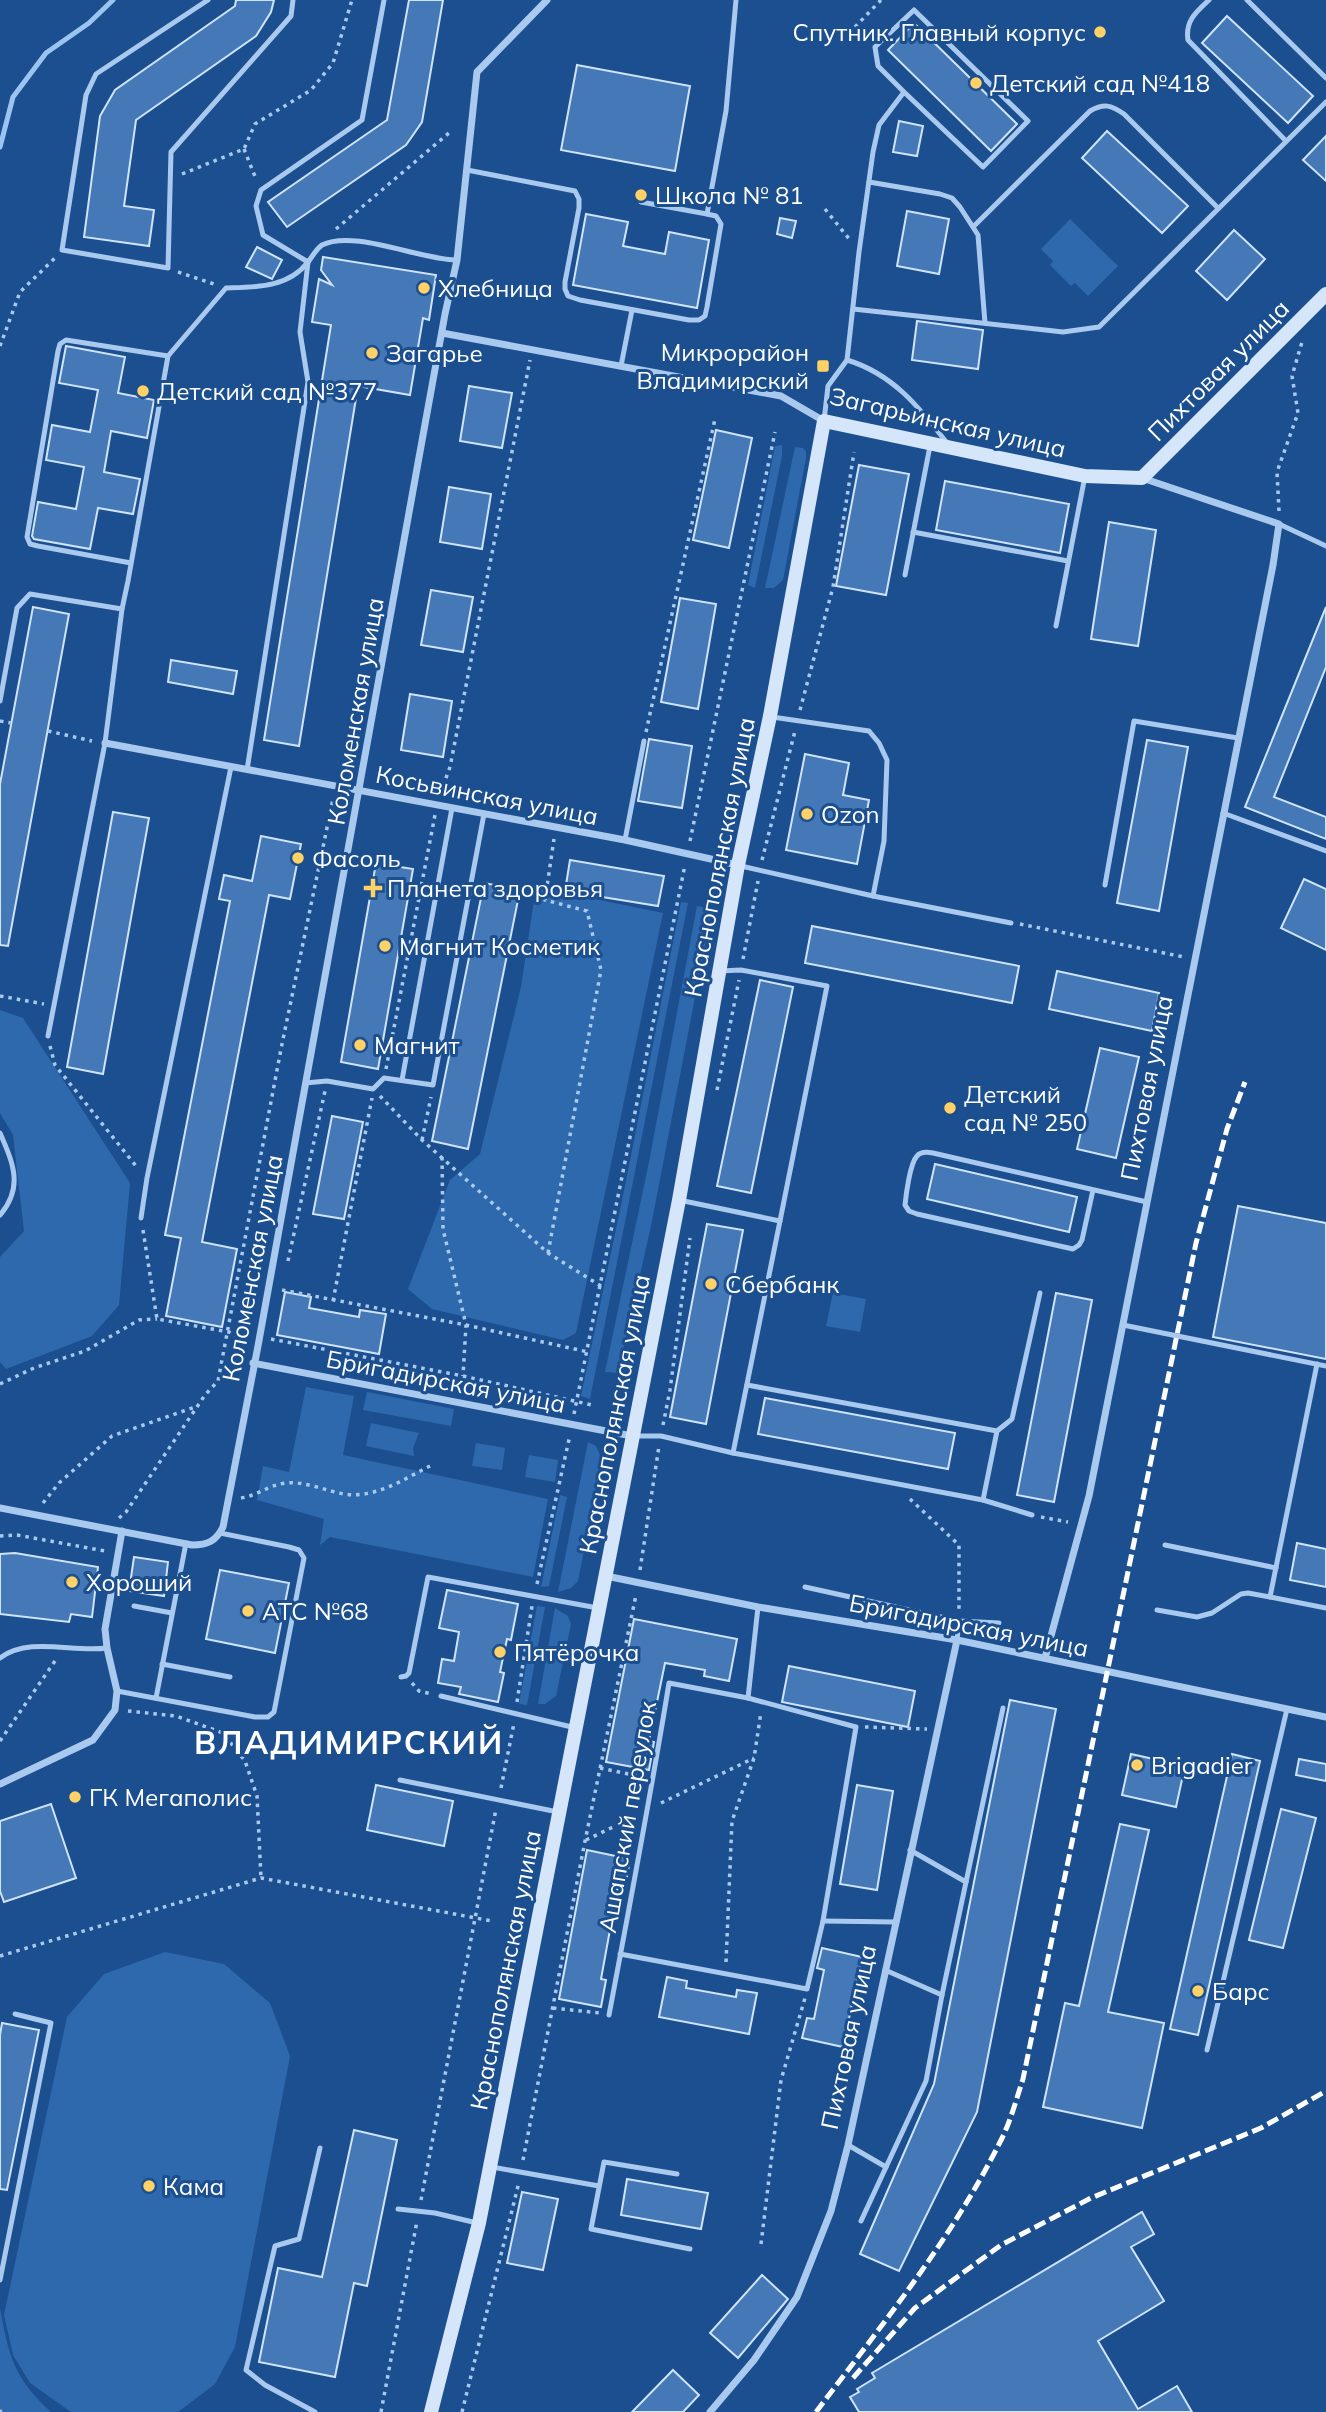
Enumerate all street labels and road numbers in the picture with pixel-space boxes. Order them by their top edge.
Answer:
street label: Пихтовая улица [1141,293,1295,447]
street label: Загарьинская улица [827,380,1069,464]
street label: Коломенская улица [320,595,390,827]
street label: Краснополянская улица [677,715,761,999]
street label: Косьвинская улица [373,759,601,831]
street label: Пихтовая улица [1113,993,1179,1183]
street label: Коломенская улица [215,1152,289,1384]
street label: Краснополянская улица [572,1272,656,1556]
street label: Бригадирская улица [324,1343,568,1419]
street label: Бригадирская улица [847,1587,1091,1663]
street label: Ашапский переулок [592,1699,662,1935]
street label: Краснополянская улица [463,1828,547,2112]
street label: Пихтовая улица [814,1942,882,2132]

